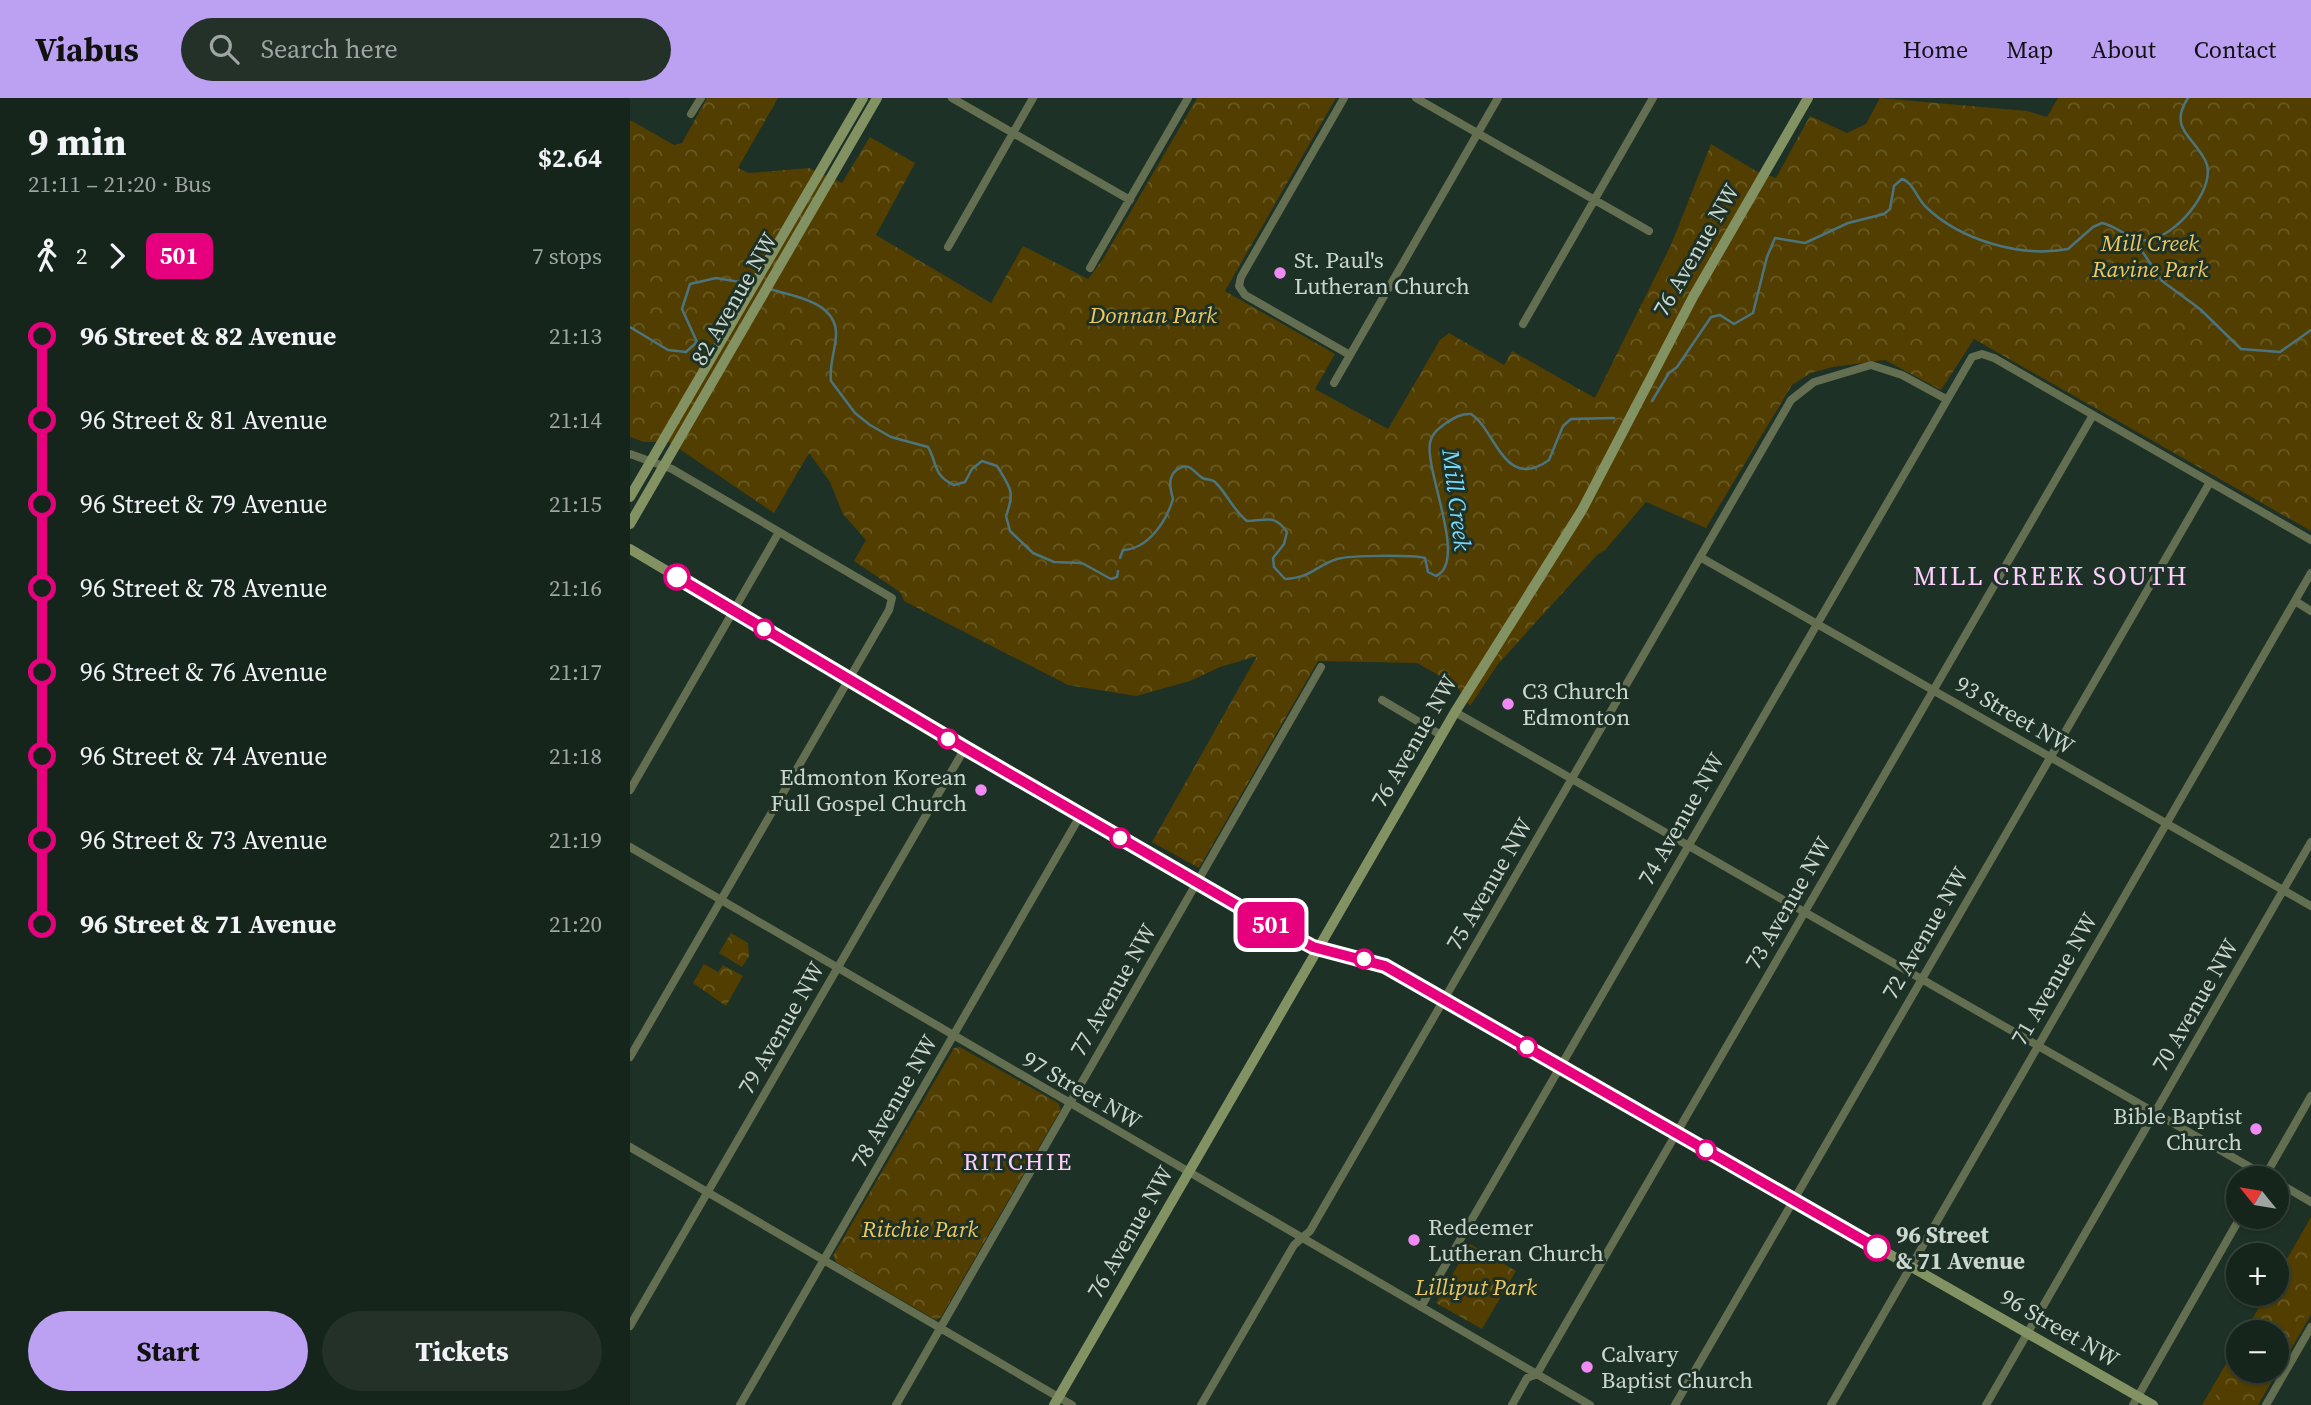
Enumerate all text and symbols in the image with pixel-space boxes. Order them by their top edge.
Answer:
search box [181,18,671,81]
text: Viabus [35,27,139,72]
icon: search [205,30,243,68]
text: Search here [261,31,398,67]
text: Home [1903,33,1968,66]
text: Map [2006,33,2053,66]
text: About [2091,33,2156,66]
text: Contact [2194,33,2276,66]
text: 9 min [28,116,127,168]
text: $2.64 [538,140,602,176]
text: 21:11 – 21:20 · Bus [28,168,211,200]
street label: 76 Avenue NW [1645,178,1747,322]
street label: 82 Avenue NW [683,227,785,371]
park label: Mill Creek Ravine Park [2091,227,2208,285]
icon: walk [28,237,66,275]
icon: forward [98,237,136,275]
text: 501 [160,239,199,272]
text: 2 [76,240,88,272]
text: 7 stops [532,240,602,272]
place label: St. Paul's Lutheran Church [1294,244,1470,302]
marker: St. Paul's Lutheran Church [1272,265,1288,281]
park label: Donnan Park [1088,299,1217,331]
text: 96 Street & 82 Avenue [80,318,336,354]
text: 21:13 [549,320,602,352]
text: 96 Street & 81 Avenue [80,402,328,438]
text: 21:14 [549,404,602,436]
water label: Mill Creek [1434,446,1480,553]
text: 96 Street & 79 Avenue [80,486,328,522]
text: 21:15 [549,488,602,520]
district label: MILL CREEK SOUTH [1913,558,2189,594]
unlabelled marker [664,564,690,590]
text: 96 Street & 78 Avenue [80,570,328,606]
text: 21:16 [549,572,602,604]
unlabelled marker [754,619,774,639]
text: 96 Street & 76 Avenue [80,654,328,690]
text: 21:17 [549,656,602,688]
street label: 93 Street NW [1950,668,2080,762]
street label: 76 Avenue NW [1363,669,1465,813]
place label: C3 Church Edmonton [1522,675,1630,733]
marker: C3 Church Edmonton [1500,696,1516,712]
unlabelled marker [938,729,958,749]
text: 96 Street & 74 Avenue [80,738,328,774]
text: 21:18 [549,740,602,772]
street label: 74 Avenue NW [1630,747,1732,891]
place label: Edmonton Korean Full Gospel Church [771,761,967,819]
marker: Edmonton Korean Full Gospel Church [973,782,989,798]
street label: 75 Avenue NW [1438,812,1540,956]
text: 96 Street & 73 Avenue [80,822,328,858]
text: 21:19 [549,824,602,856]
unlabelled marker [1110,828,1130,848]
street label: 73 Avenue NW [1737,831,1839,975]
street label: 72 Avenue NW [1874,861,1976,1005]
line badge: 501 [1231,902,1311,948]
text: 96 Street & 71 Avenue [80,906,336,942]
street label: 71 Avenue NW [2003,907,2105,1051]
text: 21:20 [549,908,602,940]
text: 501 [1251,908,1291,941]
street label: 77 Avenue NW [1062,918,1164,1062]
street label: 70 Avenue NW [2144,933,2246,1077]
unlabelled marker [1354,949,1374,969]
street label: 79 Avenue NW [730,956,832,1100]
street label: 78 Avenue NW [843,1029,945,1173]
unlabelled marker [1517,1037,1537,1057]
street label: 97 Street NW [1017,1043,1147,1137]
place label: Bible Baptist Church [2113,1100,2243,1158]
marker: Bible Baptist Church [2248,1121,2264,1137]
unlabelled marker [1696,1140,1716,1160]
district label: RITCHIE [963,1145,1073,1178]
street label: 76 Avenue NW [1079,1160,1181,1304]
north arrow [2226,1166,2289,1228]
map controls [2226,1166,2289,1383]
place label: Redeemer Lutheran Church [1428,1211,1604,1269]
park label: Ritchie Park [861,1213,978,1245]
place label: 96 Street & 71 Avenue [1896,1219,2025,1277]
marker: Redeemer Lutheran Church [1406,1232,1422,1248]
marker: 96 Street & 71 Avenue [1864,1235,1890,1261]
button: + [2226,1243,2289,1306]
park label: Lilliput Park [1414,1271,1537,1303]
street label: 96 Street NW [1995,1281,2125,1375]
button: Start [28,1311,308,1391]
button: Tickets [322,1311,602,1391]
button: − [2226,1320,2289,1383]
place label: Calvary Baptist Church [1601,1338,1753,1396]
marker: Calvary Baptist Church [1579,1359,1595,1375]

